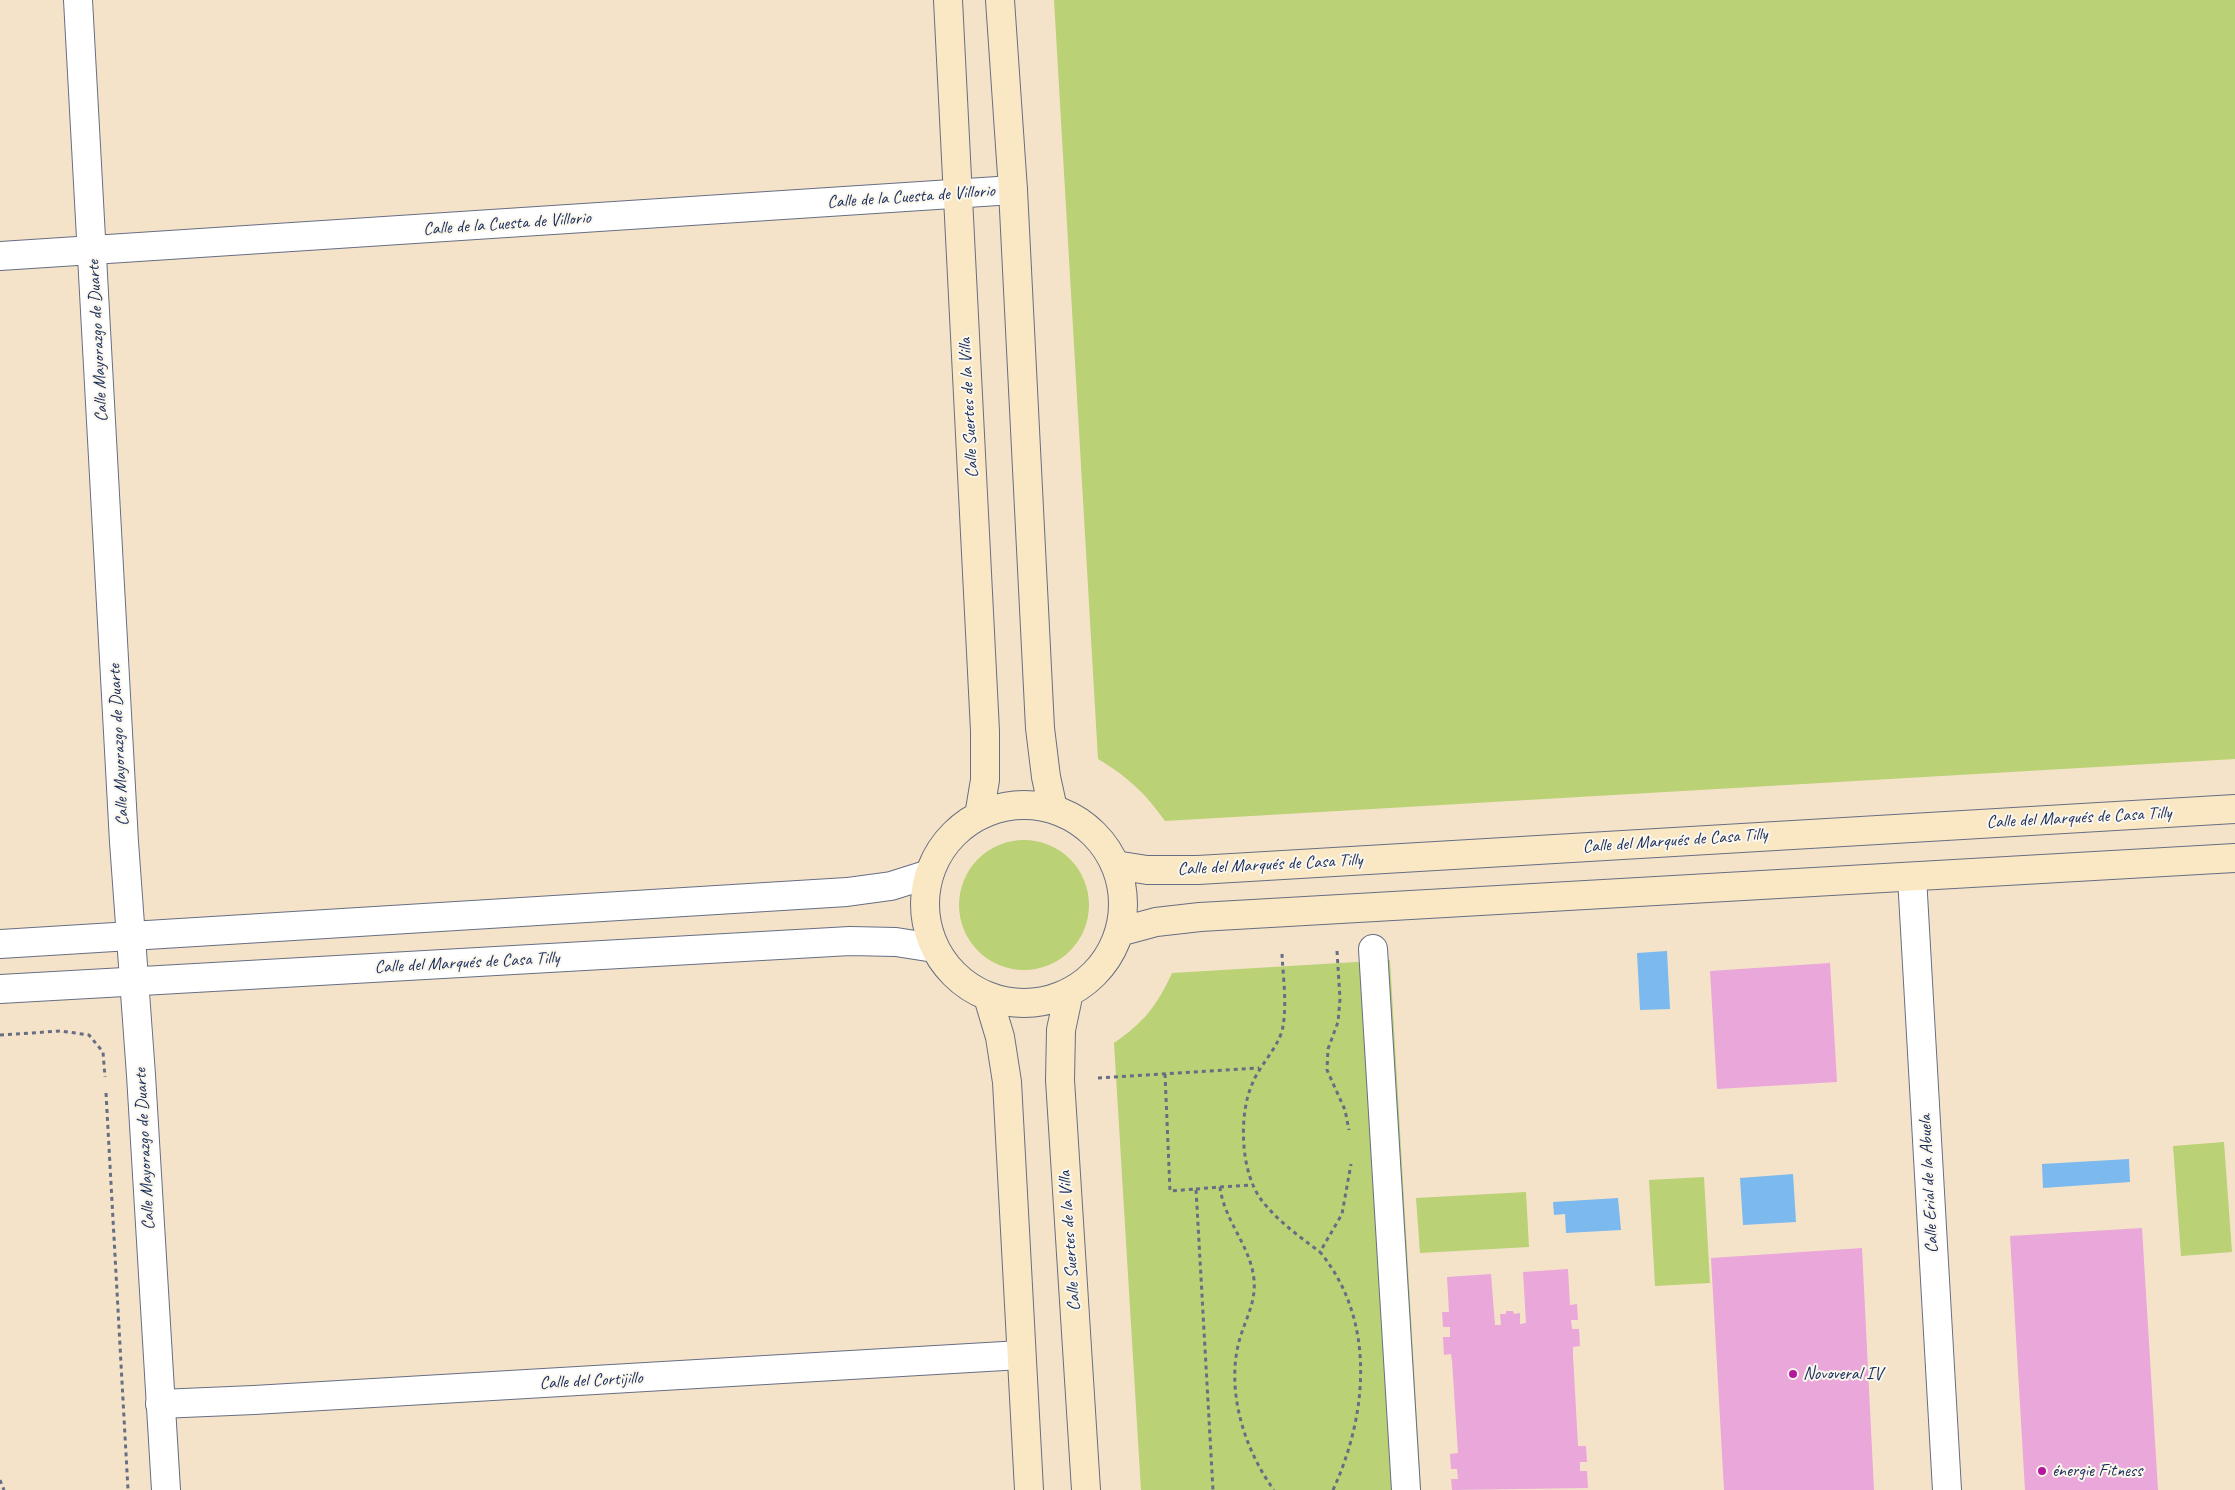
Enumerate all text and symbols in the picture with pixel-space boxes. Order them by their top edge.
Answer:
street label: Calle de la Cuesta de Villorio [826,180,996,214]
street label: Calle de la Cuesta de Villorio [422,207,592,241]
street label: Calle Mayorazgo de Duarte [83,260,113,422]
street label: Calle Suertes de la Villa [955,337,983,479]
street label: Calle Mayorazgo de Duarte [104,664,134,826]
street label: Calle del Marqués de Casa Tilly [1986,802,2172,834]
street label: Calle del Marqués de Casa Tilly [1582,824,1768,858]
street label: Calle del Marqués de Casa Tilly [1177,849,1363,881]
street label: Calle del Marqués de Casa Tilly [374,947,560,979]
street label: Calle Mayorazgo de Duarte [130,1068,160,1230]
street label: Calle Erial de la Abuela [1915,1114,1943,1254]
street label: Calle Suertes de la Villa [1054,1170,1086,1312]
place label: Novoveral IV [1803,1363,1883,1385]
street label: Calle del Cortijillo [539,1368,643,1394]
marker: Novoveral IV [1787,1368,1799,1380]
place label: énergie Fitness [2052,1460,2142,1482]
marker: énergie Fitness [2036,1465,2048,1477]

